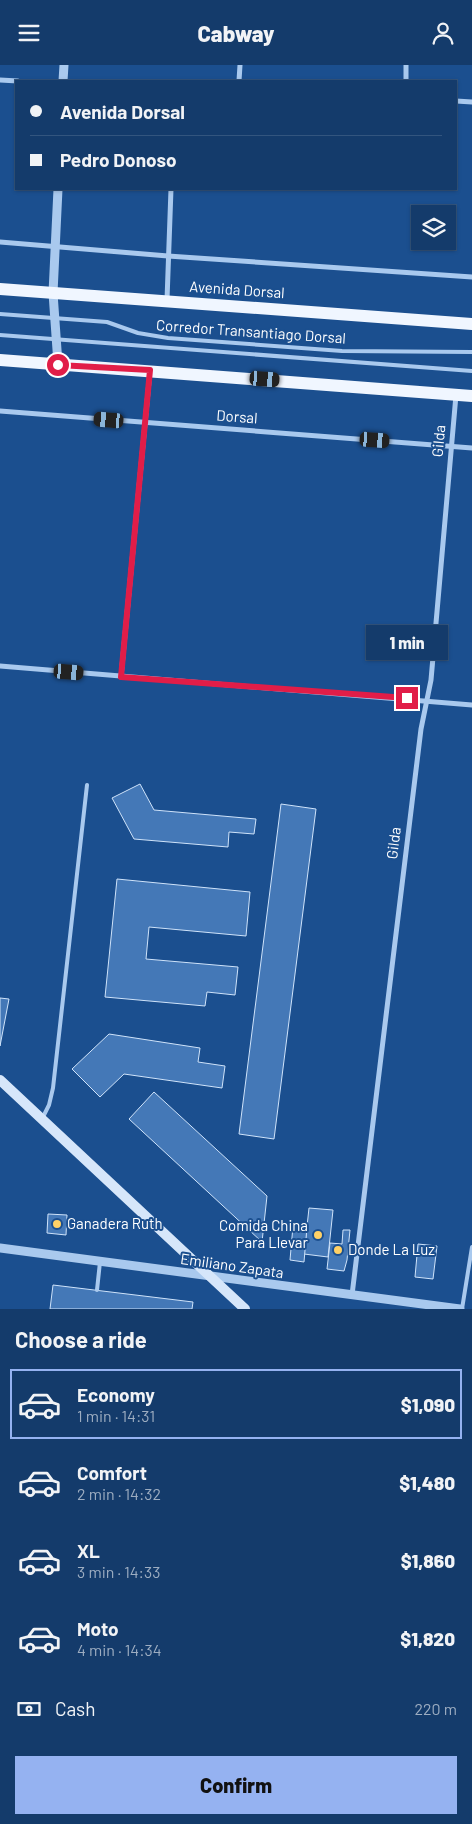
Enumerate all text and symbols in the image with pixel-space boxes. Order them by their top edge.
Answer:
icon: menu [15,19,43,47]
icon: person [429,19,457,47]
text: Cabway [197,20,275,46]
text: Avenida Dorsal [60,100,185,123]
text: Pedro Donoso [60,148,177,171]
map controls [411,205,456,250]
button: layers [411,205,456,250]
street label: Avenida Dorsal [189,277,285,301]
street label: Corredor Transantiago Dorsal [156,315,347,347]
route start [47,354,69,376]
car [249,370,280,388]
street label: Dorsal [216,406,258,426]
car [93,411,124,429]
street label: Gilda [428,424,448,458]
car [359,431,390,449]
callout: 1 min [366,625,448,661]
text: 1 min [389,633,425,652]
car [53,663,84,681]
route end [396,687,418,709]
street label: Gilda [382,826,404,860]
place label: Ganadera Ruth [67,1214,163,1232]
place label: Comida China Para Llevar [219,1216,309,1251]
marker: Ganadera Ruth [51,1218,63,1230]
marker: Comida China Para Llevar [312,1229,324,1241]
place label: Donde La Luz [348,1240,435,1258]
marker: Donde La Luz [332,1244,344,1256]
street label: Emiliano Zapata [179,1249,285,1281]
text: Choose a ride [15,1326,147,1352]
icon: car [17,1382,62,1427]
text: Economy [77,1383,155,1406]
text: $1,090 [401,1393,455,1416]
text: 1 min · 14:31 [77,1406,155,1425]
icon: car [17,1460,62,1505]
text: Comfort [77,1461,147,1484]
text: $1,480 [399,1471,455,1494]
text: 2 min · 14:32 [77,1484,161,1503]
icon: car [17,1538,62,1583]
text: XL [77,1539,100,1562]
text: $1,860 [401,1549,455,1572]
text: 3 min · 14:33 [77,1562,160,1581]
icon: car [17,1616,62,1661]
text: Moto [77,1617,119,1640]
text: $1,820 [400,1627,455,1650]
text: 4 min · 14:34 [77,1640,162,1659]
icon: cash [15,1695,43,1723]
text: Cash [55,1697,96,1720]
text: 220 m [414,1699,457,1718]
button: Confirm [15,1756,457,1814]

